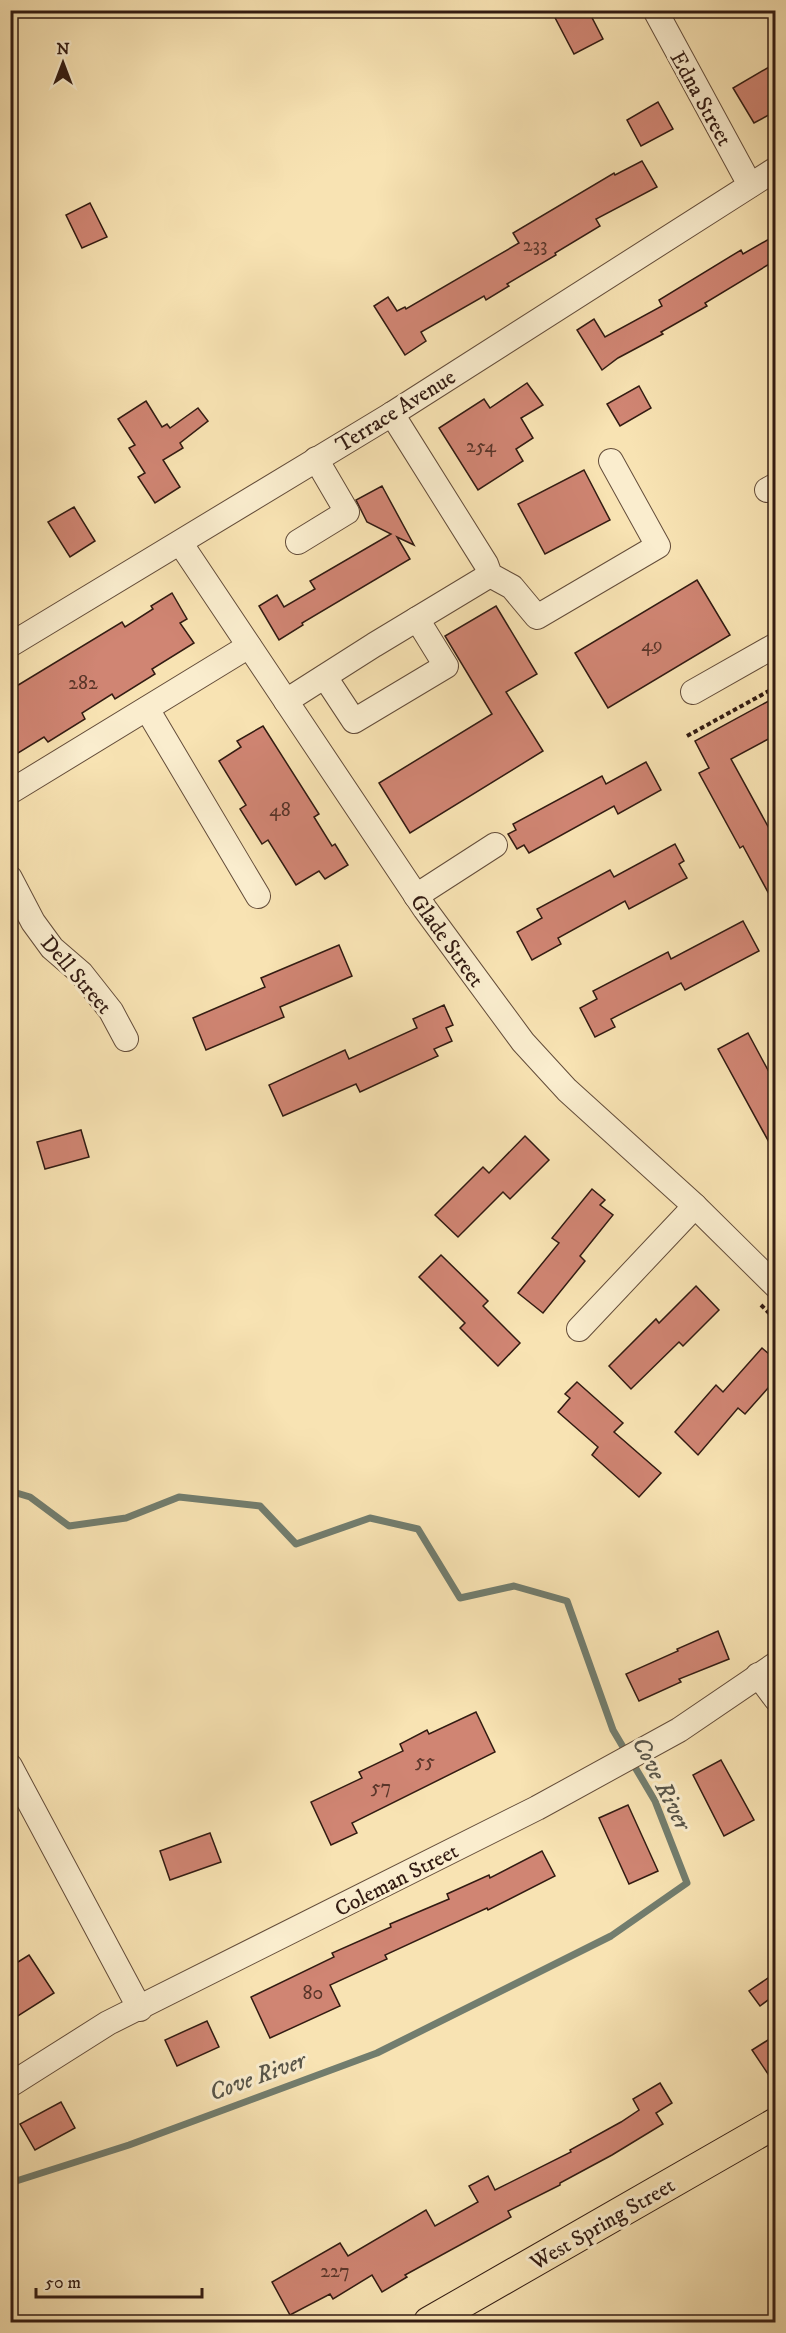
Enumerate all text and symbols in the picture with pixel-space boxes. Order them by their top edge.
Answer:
north arrow [33,33,93,93]
text: N [56,39,70,59]
street label: Edna Street [664,47,738,151]
house number: 233 [523,233,547,258]
street label: Terrace Avenue [331,364,461,459]
house number: 254 [466,434,497,459]
house number: 49 [641,633,663,658]
house number: 282 [68,671,98,696]
house number: 48 [269,798,291,823]
street label: Glade Street [404,889,490,993]
street label: Dell Street [34,930,117,1020]
water label: Cove River [625,1732,698,1837]
house number: 55 [415,1749,435,1774]
house number: 57 [371,1775,391,1800]
street label: Coleman Street [330,1838,463,1923]
house number: 80 [303,1981,323,2006]
water label: Cove River [205,2045,312,2108]
street label: West Spring Street [525,2172,680,2277]
house number: 227 [320,2259,350,2284]
scale bar [36,2261,202,2299]
text: 50 m [45,2272,81,2294]

